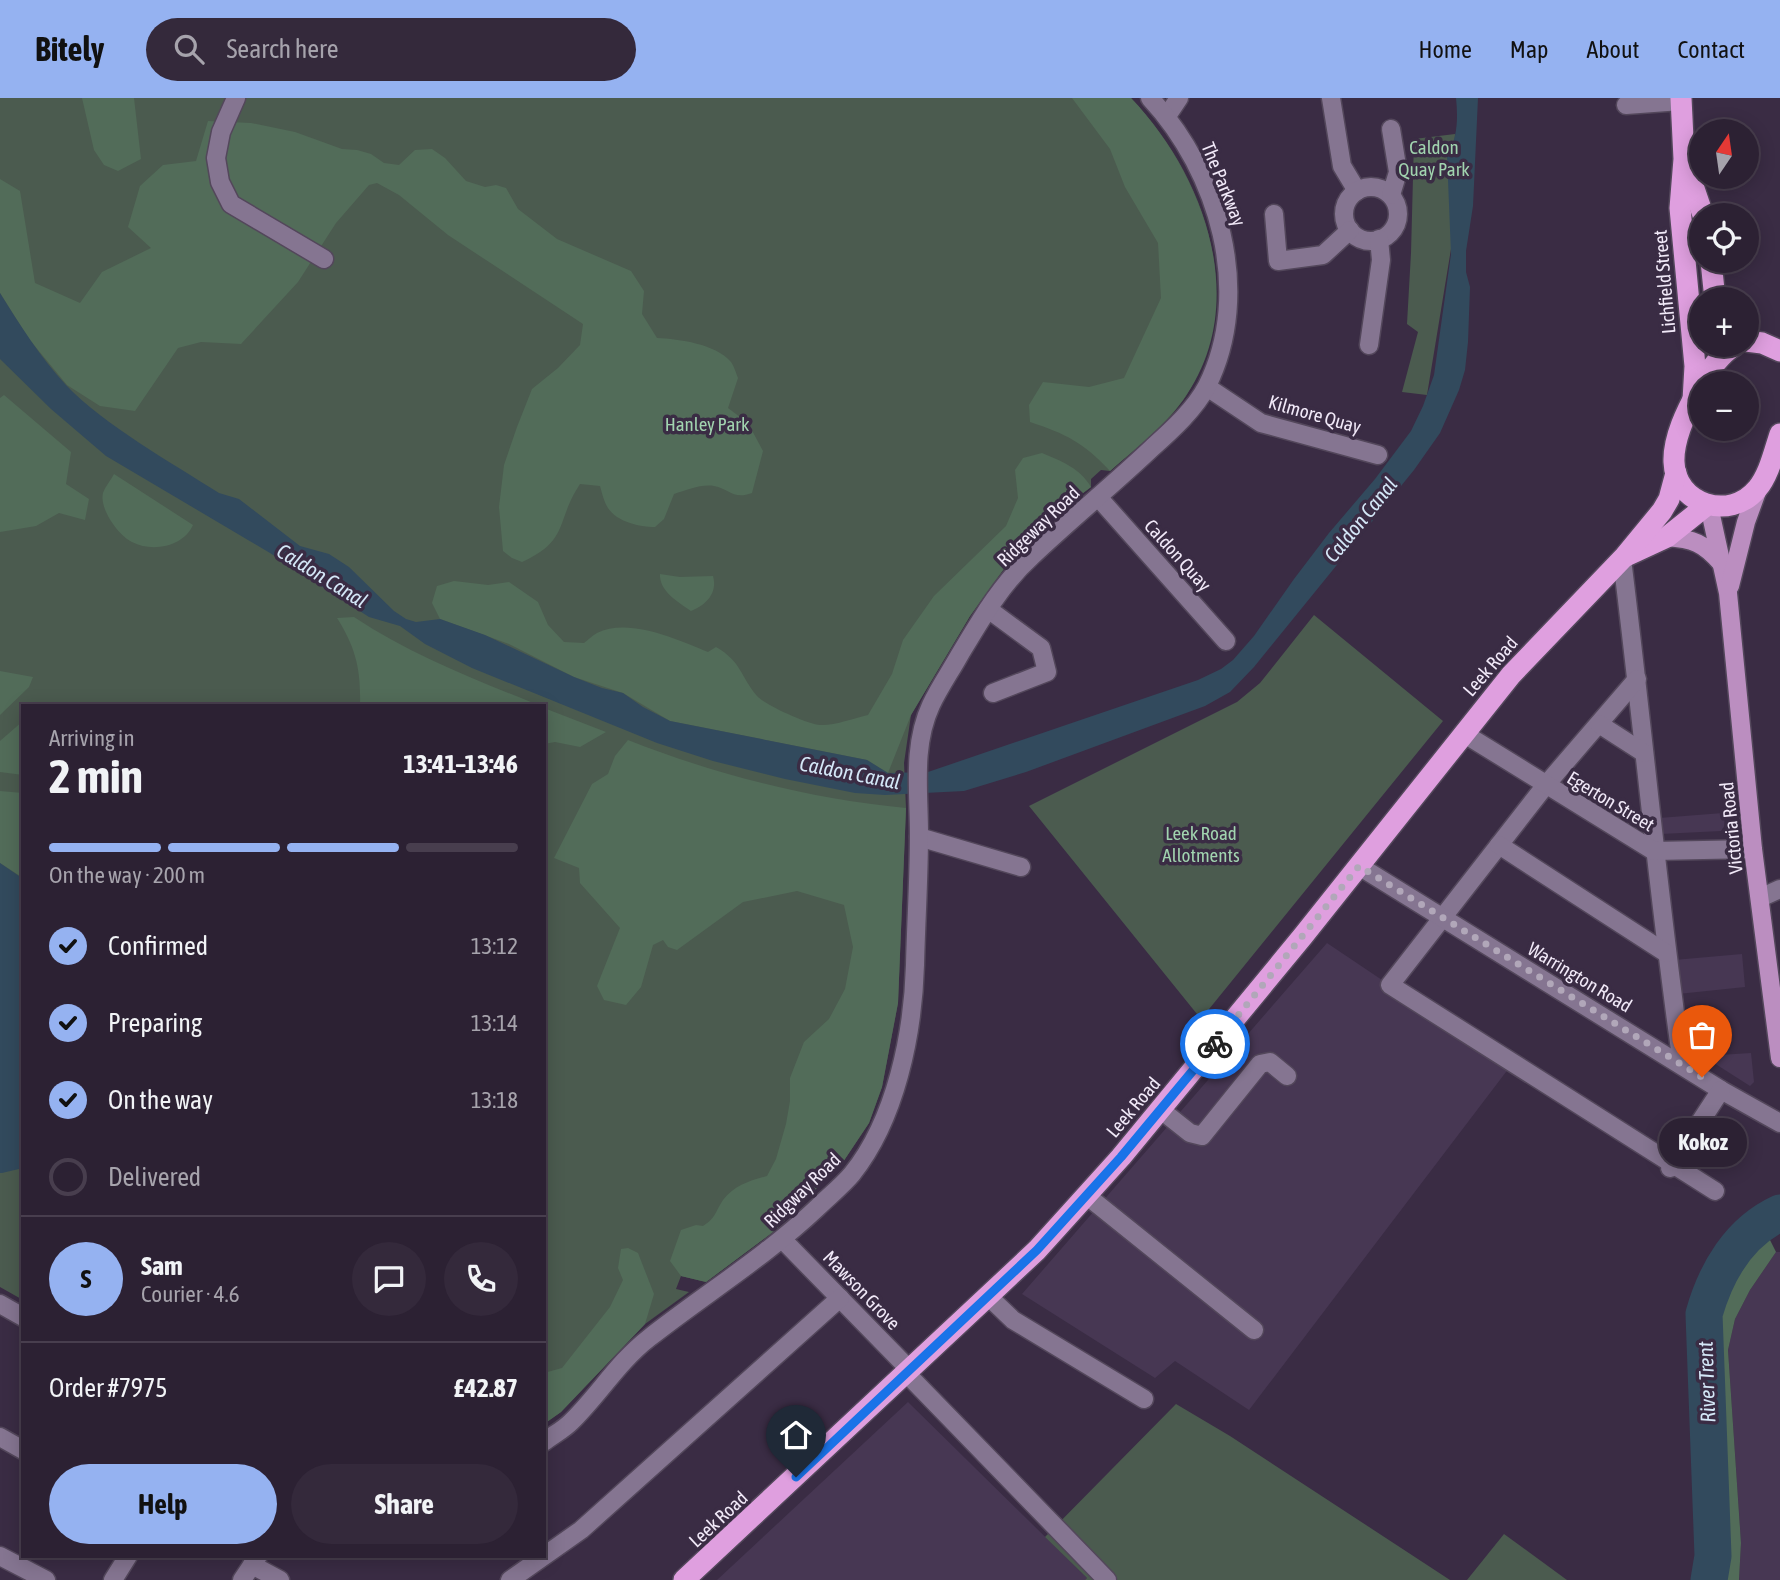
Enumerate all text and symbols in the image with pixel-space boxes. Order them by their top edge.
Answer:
search box [146,18,636,81]
text: Bitely [35,30,104,68]
icon: search [170,30,208,68]
text: Search here [226,34,339,64]
text: Home [1418,36,1472,63]
text: Map [1510,36,1548,63]
text: About [1586,36,1639,63]
text: Contact [1677,36,1745,63]
north arrow [1689,119,1759,189]
map controls [1689,119,1759,441]
park label: Caldon Quay Park [1398,136,1470,180]
street label: The Parkway [1197,139,1251,229]
button: locate [1689,203,1759,273]
street label: Lichfield Street [1648,229,1680,335]
button: + [1689,287,1759,357]
button: − [1689,371,1759,441]
street label: Kilmore Quay [1266,390,1364,438]
park label: Hanley Park [665,413,750,435]
water label: Caldon Canal [1319,472,1402,567]
street label: Ridgeway Road [992,481,1084,571]
street label: Caldon Quay [1140,515,1216,596]
water label: Caldon Canal [273,538,372,612]
street label: Leek Road [1458,632,1522,700]
text: Arriving in [49,725,135,751]
text: 13:41–13:46 [403,749,518,779]
text: 2 min [49,750,143,803]
water label: Caldon Canal [798,750,903,794]
street label: Egerton Street [1563,766,1659,836]
street label: Victoria Road [1715,781,1747,875]
park label: Leek Road Allotments [1162,822,1240,866]
text: On the way · 200 m [49,862,205,888]
icon: check [49,927,87,965]
text: Confirmed [108,931,208,961]
text: 13:12 [471,933,518,959]
street label: Warrington Road [1524,937,1636,1017]
icon: check [49,1004,87,1042]
pin [1672,1005,1732,1077]
text: Preparing [108,1008,202,1038]
courier [1180,1009,1250,1079]
text: 13:14 [471,1010,518,1036]
icon: bag [1683,1016,1721,1054]
icon: bike [1196,1025,1234,1063]
street label: Leek Road [1102,1072,1164,1142]
icon: check [49,1081,87,1119]
text: On the way [108,1085,213,1115]
text: 13:18 [471,1087,518,1113]
callout: Kokoz [1658,1119,1746,1168]
text: Kokoz [1678,1129,1728,1155]
street label: Ridgway Road [759,1148,845,1232]
text: Delivered [108,1162,201,1192]
button: chat [352,1242,426,1316]
button: phone [444,1242,518,1316]
street label: Mawson Grove [819,1246,905,1334]
text: Sam [141,1251,183,1281]
text: S [81,1264,91,1294]
text: Courier · 4.6 [141,1281,240,1307]
water label: River Trent [1693,1341,1719,1423]
text: Order #7975 [49,1373,168,1403]
text: £42.87 [454,1373,518,1403]
pin [766,1405,826,1477]
icon: home [777,1416,815,1454]
button: Help [49,1464,277,1544]
button: Share [291,1464,518,1544]
street label: Leek Road [684,1486,752,1552]

